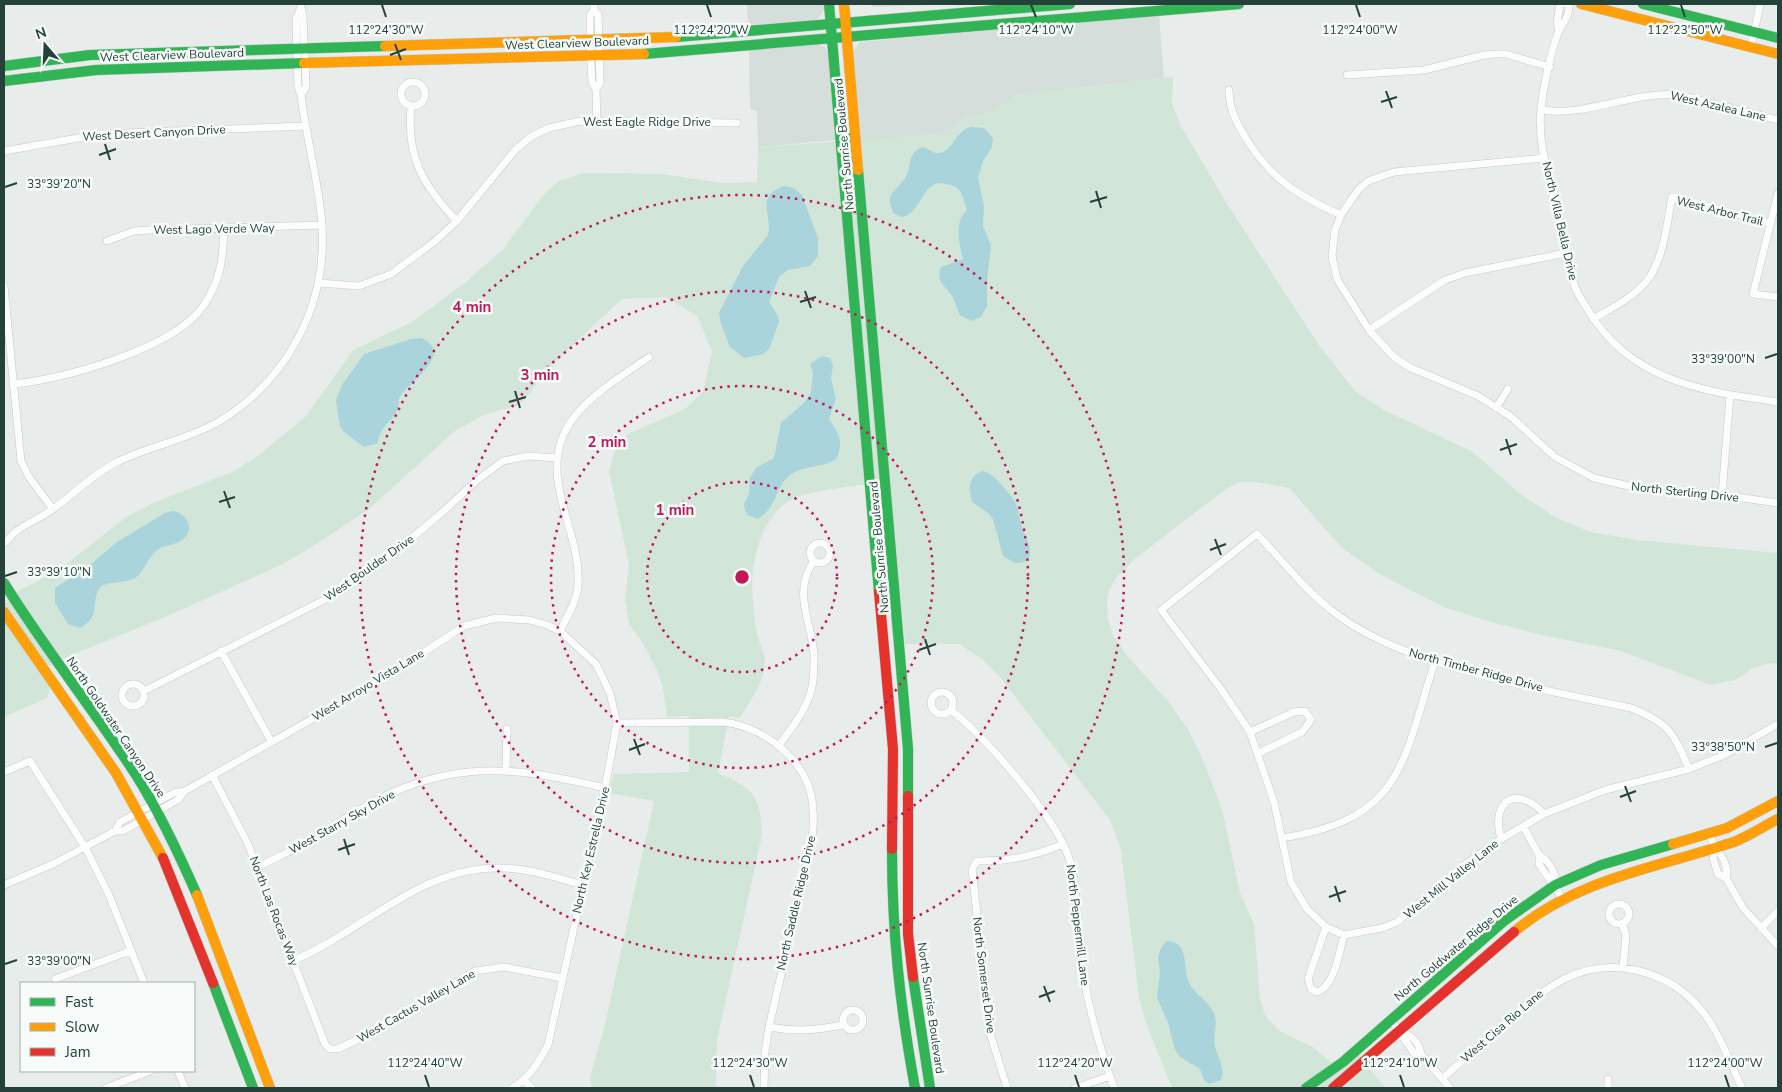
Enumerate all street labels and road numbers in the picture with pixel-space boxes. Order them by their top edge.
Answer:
street label: West Clearview Boulevard [505,32,649,54]
street label: West Clearview Boulevard [100,44,244,66]
street label: North Sunrise Boulevard [830,77,858,211]
street label: West Azalea Lane [1669,87,1767,125]
street label: West Eagle Ridge Drive [583,114,711,130]
street label: West Desert Canyon Drive [82,121,226,145]
street label: North Villa Bella Drive [1539,160,1581,282]
street label: West Arbor Trail [1675,192,1766,230]
street label: West Lago Verde Way [153,220,276,238]
street label: North Sterling Drive [1630,478,1740,506]
street label: North Sunrise Boulevard [865,480,893,614]
street label: West Boulder Drive [321,531,417,605]
street label: North Timber Ridge Drive [1407,644,1545,696]
street label: West Arroyo Vista Lane [309,645,427,725]
street label: North Goldwater Canyon Drive [63,654,169,800]
street label: North Key Estrella Drive [569,785,613,915]
street label: West Starry Sky Drive [286,786,398,858]
street label: North Saddle Ridge Drive [773,834,819,972]
street label: West Mill Valley Lane [1400,836,1502,922]
street label: North Las Rocas Way [246,854,303,969]
street label: North Peppermill Lane [1063,863,1093,987]
street label: North Goldwater Ridge Drive [1391,891,1521,1005]
street label: North Somerset Drive [969,916,999,1034]
street label: North Sunrise Boulevard [914,941,948,1075]
street label: West Cactus Valley Lane [354,966,478,1046]
street label: West Cisa Rio Lane [1457,986,1547,1066]

